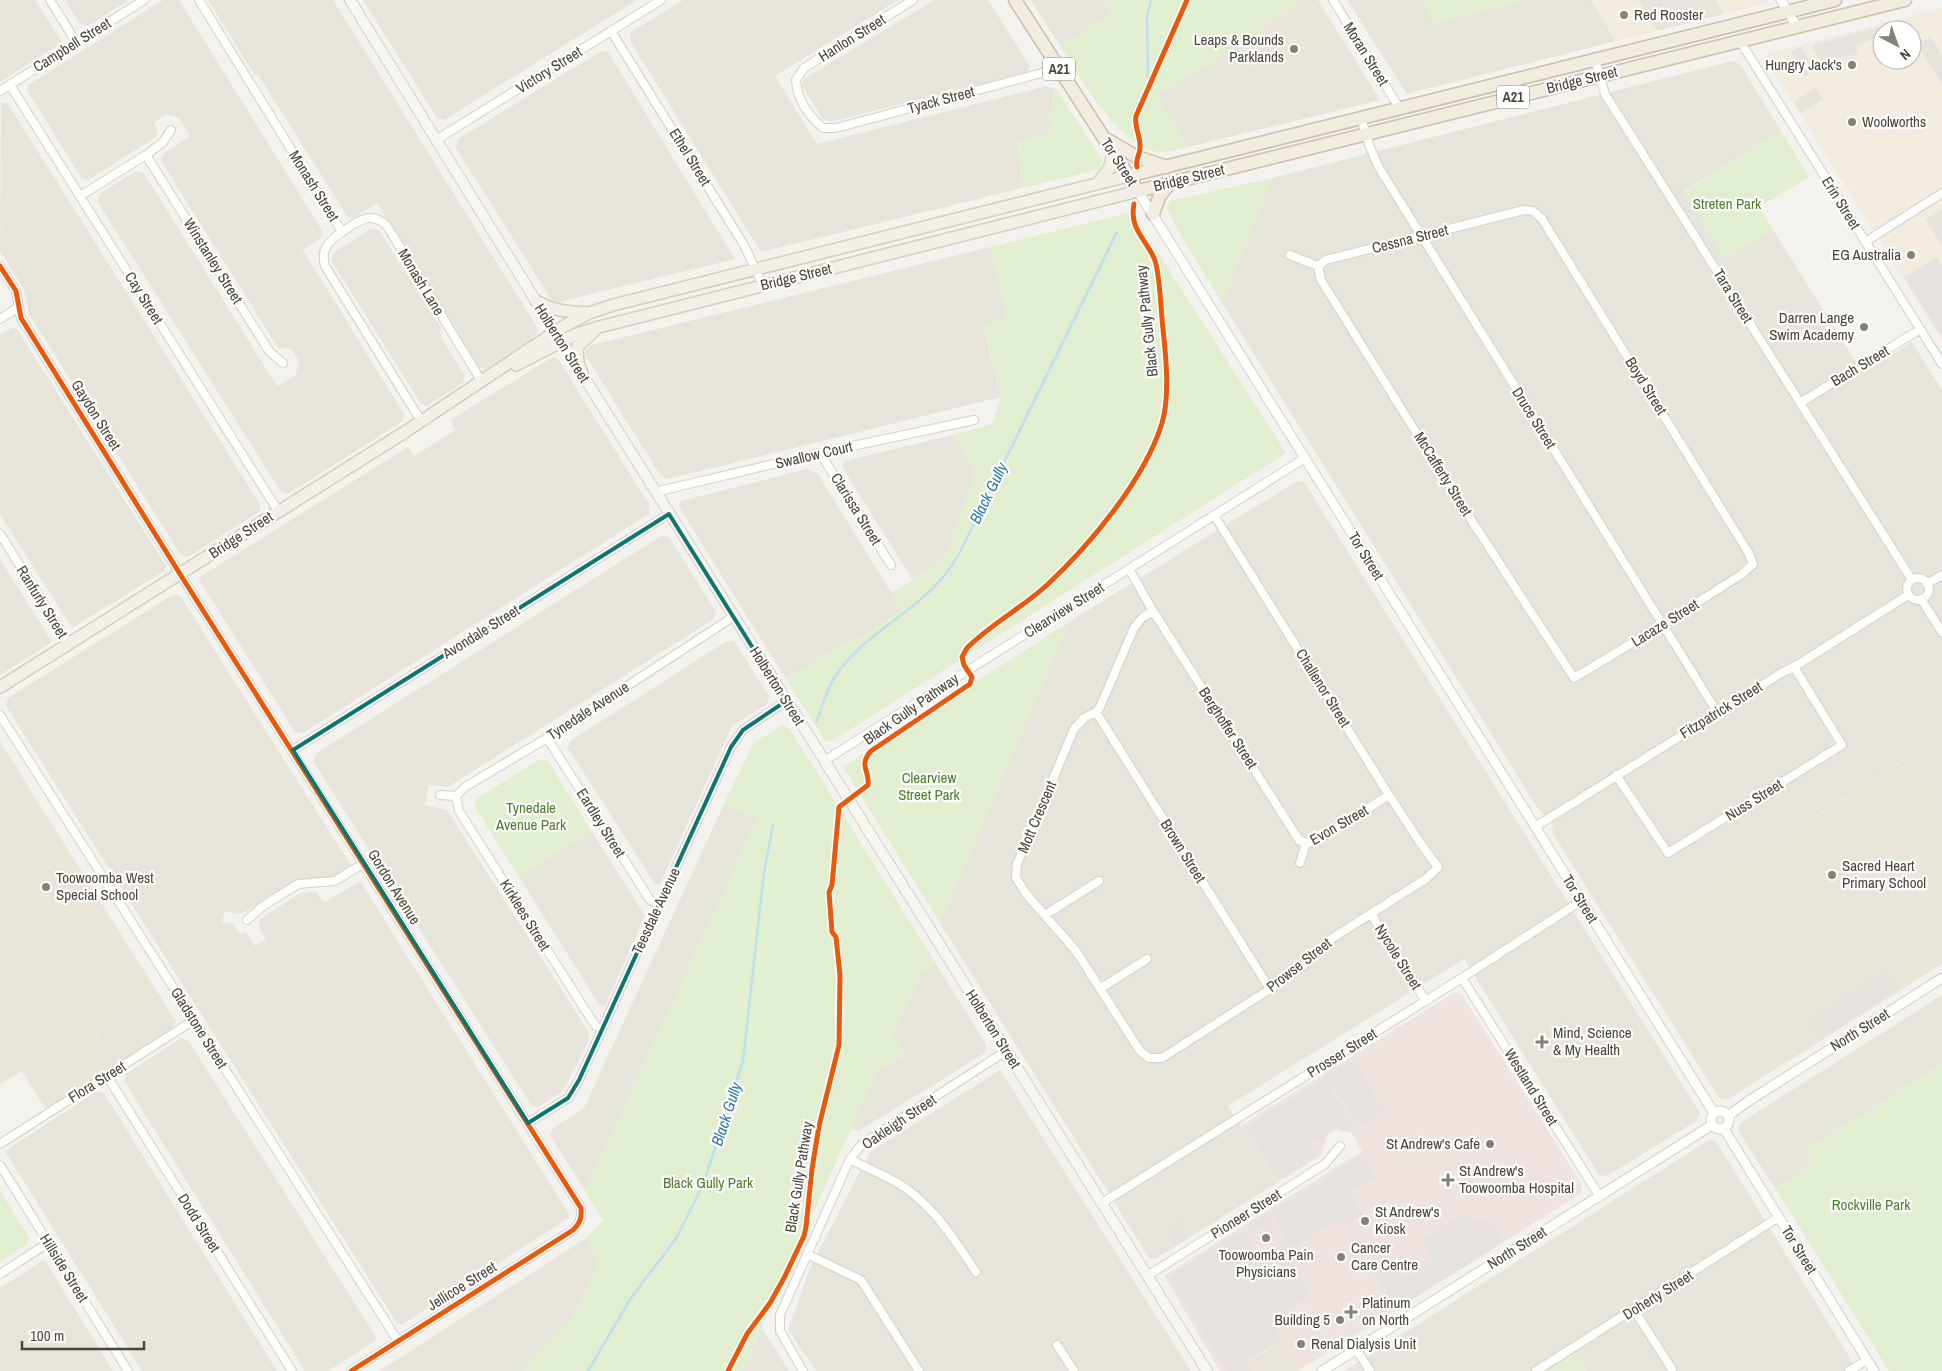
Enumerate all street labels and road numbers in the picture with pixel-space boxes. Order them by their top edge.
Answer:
street label: Hanlon Street [814,8,890,66]
street label: Campbell Street [29,12,115,77]
street label: Moran Street [1339,18,1394,90]
street label: Victory Street [512,41,586,98]
road number: A21 [1043,58,1075,80]
street label: Bridge Street [1544,60,1620,98]
street label: Tyack Street [905,80,977,119]
road number: A21 [1497,85,1529,108]
street label: Ethel Street [664,124,717,190]
street label: Tor Street [1096,134,1143,190]
street label: Monash Street [284,146,345,226]
street label: Bridge Street [1151,158,1227,196]
street label: Erin Street [1817,172,1866,234]
street label: Winstanley Street [179,214,248,308]
street label: Cessna Street [1370,219,1451,258]
street label: Monash Lane [393,244,450,319]
street label: Bridge Street [758,257,834,295]
street label: Black Gully Pathway [1130,263,1163,378]
street label: Tara Street [1709,265,1759,327]
street label: Cay Street [120,268,169,328]
street label: Holberton Street [530,299,595,387]
street label: Bach Street [1827,340,1893,391]
street label: Boyd Street [1620,353,1673,419]
street label: Gaydon Street [67,376,127,454]
street label: Druce Street [1507,383,1562,453]
street label: McCafferty Street [1409,428,1478,520]
street label: Swallow Court [773,435,855,474]
street label: Clarissa Street [826,469,887,549]
street label: Bridge Street [205,506,277,563]
street label: Tor Street [1343,528,1390,584]
street label: Ranfurly Street [12,561,73,643]
street label: Clearview Street [1020,576,1108,643]
street label: Lacaze Street [1627,593,1703,652]
street label: Avondale Street [437,599,524,664]
street label: Holberton Street [745,642,810,730]
street label: Challenor Street [1291,644,1356,731]
street label: Black Gully Pathway [859,667,963,749]
street label: Tynedale Avenue [543,676,633,745]
street label: Fitzpatrick Street [1675,676,1767,743]
street label: Berghoffer Street [1194,683,1263,773]
street label: Nuss Street [1721,773,1787,826]
street label: Mott Crescent [1012,777,1061,856]
street label: Eardley Street [572,784,631,862]
street label: Evon Street [1306,799,1372,850]
street label: Brown Street [1156,815,1211,887]
street label: Gordon Avenue [363,845,426,929]
street label: Teesdale Avenue [626,864,685,958]
street label: Tor Street [1557,871,1604,927]
street label: Kirklees Street [495,875,556,955]
street label: Nycole Street [1370,920,1427,994]
street label: Prowse Street [1262,932,1336,997]
street label: Gladstone Street [166,983,233,1073]
street label: Holberton Street [961,985,1026,1073]
street label: North Street [1826,1003,1894,1056]
street label: Prosser Street [1303,1023,1381,1082]
street label: Westland Street [1499,1044,1564,1130]
street label: Flora Street [64,1055,130,1108]
street label: Oakleigh Street [857,1089,940,1154]
street label: Black Gully Pathway [779,1119,818,1234]
street label: Pioneer Street [1207,1183,1285,1243]
street label: Dodd Street [173,1189,226,1257]
street label: North Street [1483,1221,1551,1274]
street label: Tor Street [1776,1222,1823,1278]
street label: Hillside Street [35,1229,94,1307]
street label: Jellicoe Street [423,1256,501,1315]
street label: Doherty Street [1619,1264,1697,1324]

